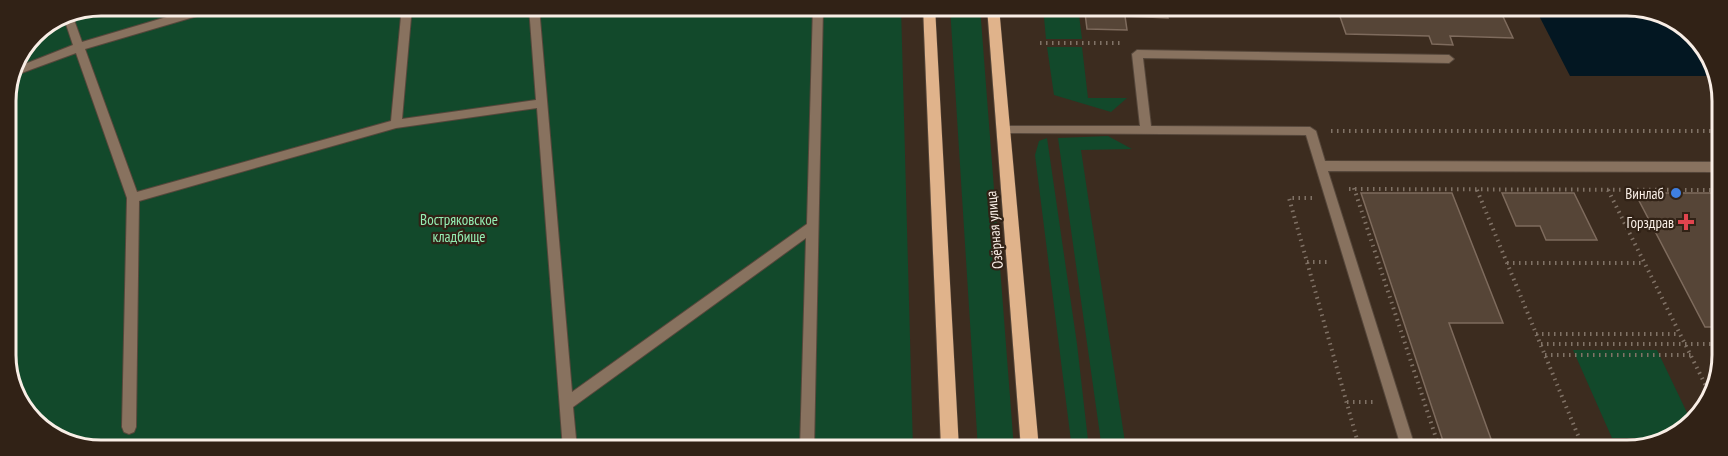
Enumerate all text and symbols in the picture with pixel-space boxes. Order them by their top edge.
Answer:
place label: Винлаб [1625,184,1664,203]
marker: Винлаб [1669,186,1683,200]
street label: Озёрная улица [981,190,1007,270]
park label: Востряковское кладбище [420,210,498,246]
place label: Горздрав [1627,213,1674,232]
marker: Горздрав [1679,215,1693,229]

